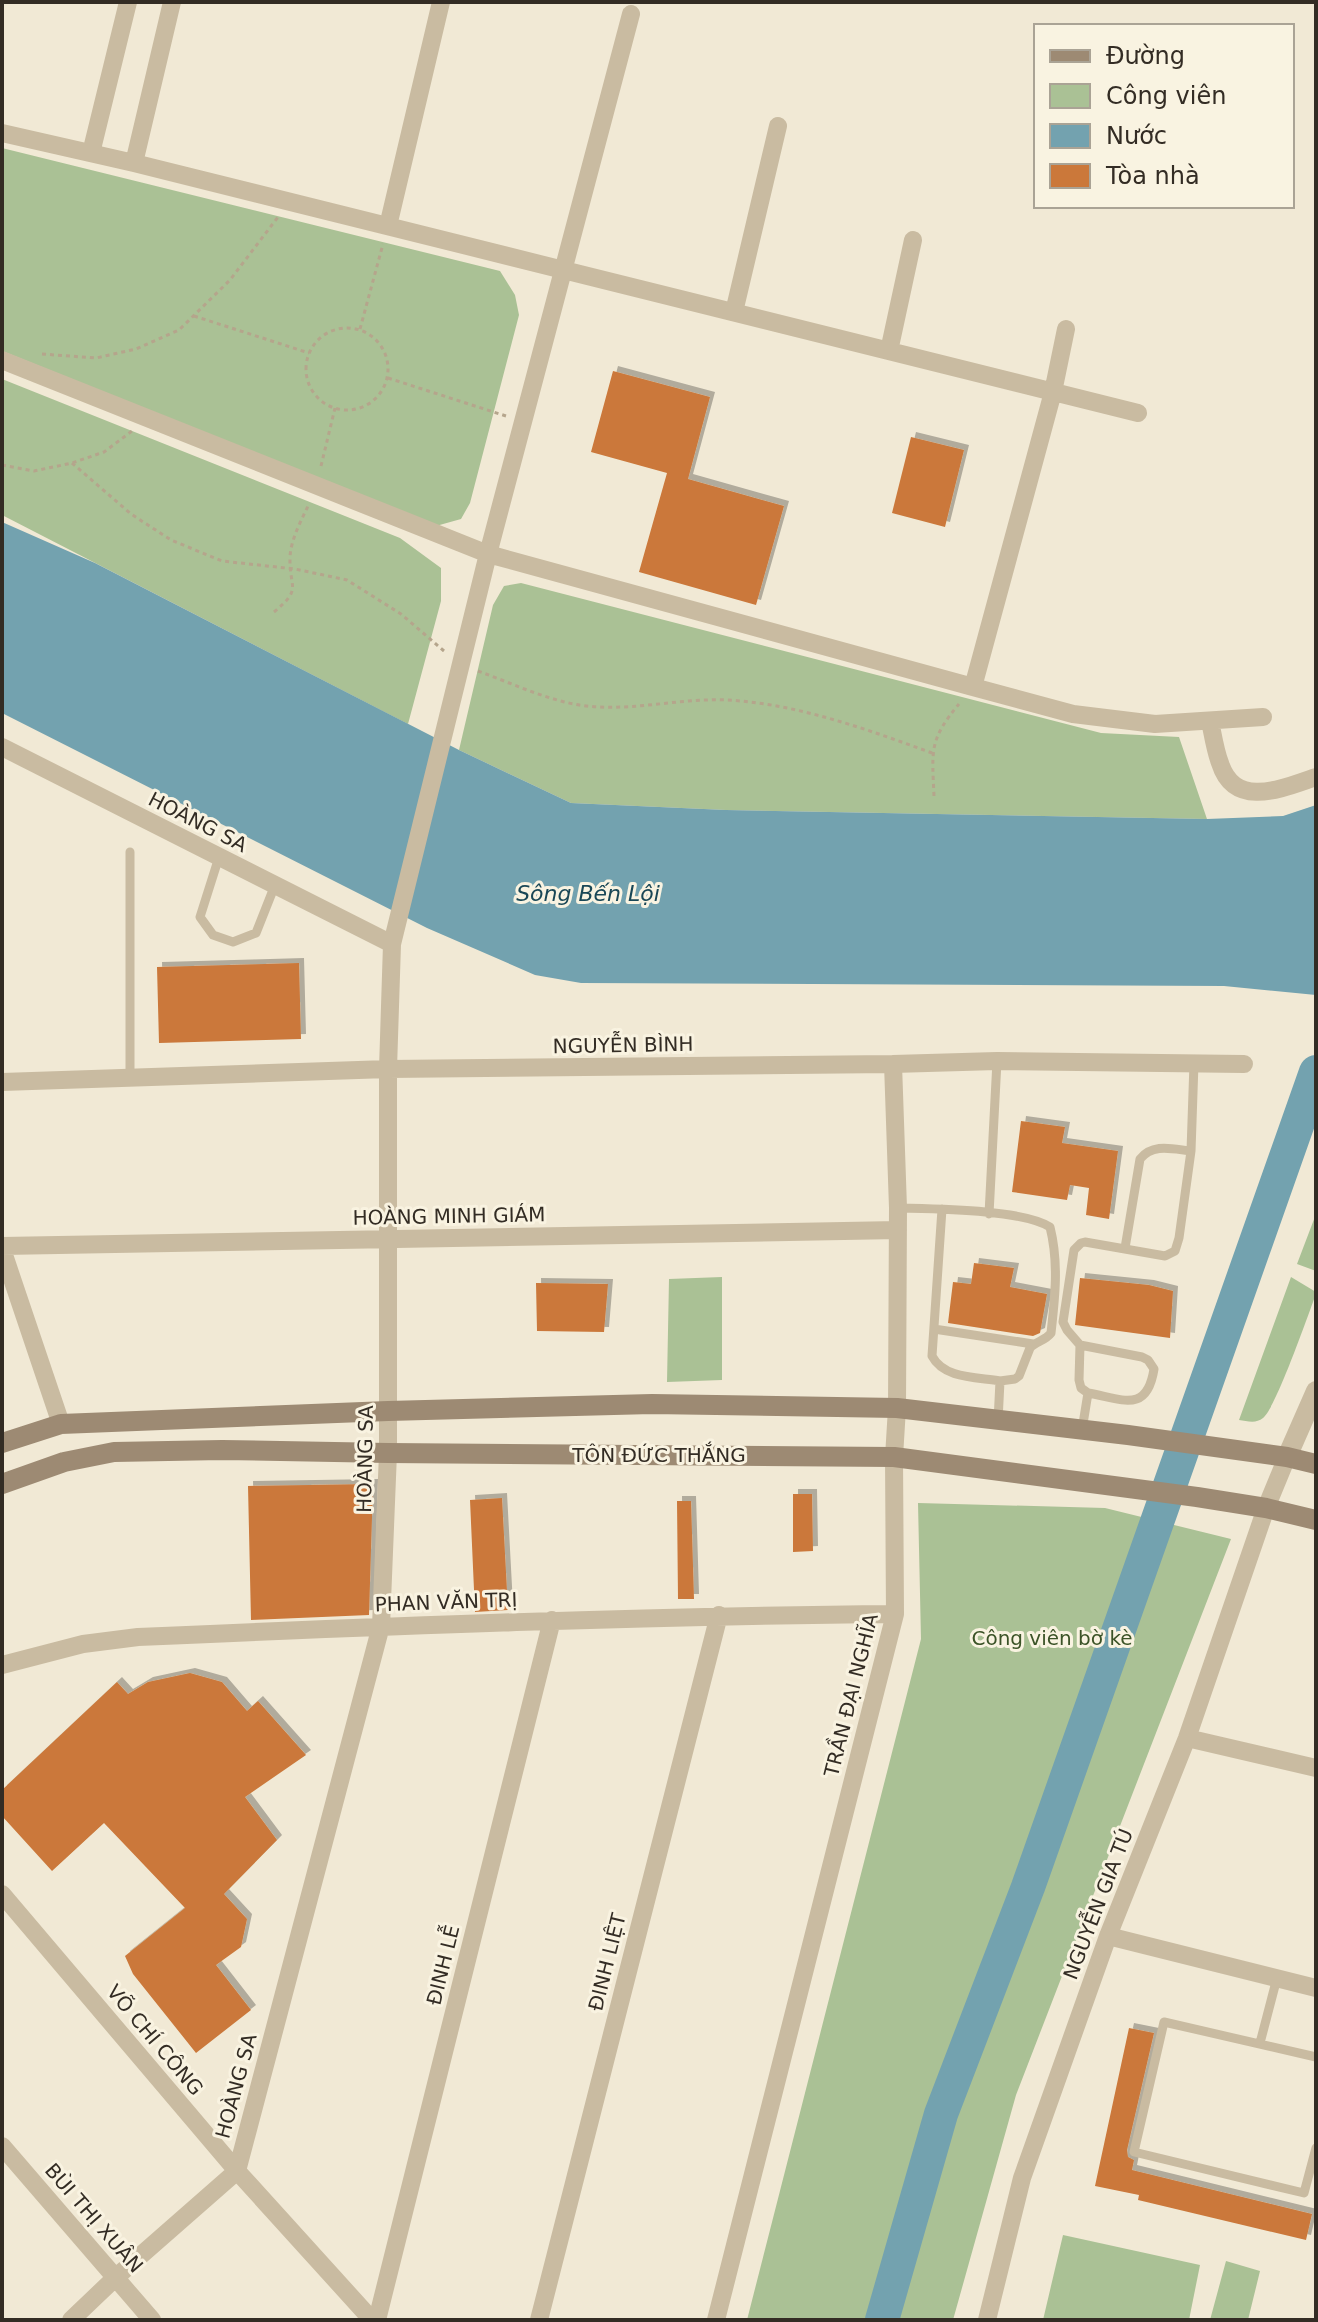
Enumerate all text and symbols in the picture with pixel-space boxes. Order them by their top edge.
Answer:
legend [1034,24,1294,208]
text: Đường [1106,42,1185,70]
text: Công viên [1106,82,1226,110]
text: Nước [1106,122,1167,150]
text: Tòa nhà [1105,162,1200,190]
street label: HOÀNG SA [145,787,252,857]
water label: Sông Bến Lội [516,881,660,906]
street label: NGUYỄN BÌNH [552,1030,694,1058]
street label: HOÀNG MINH GIÁM [352,1202,546,1230]
street label: HOÀNG SA [352,1405,378,1513]
street label: TÔN ĐỨC THẮNG [571,1441,746,1467]
street label: PHAN VĂN TRỊ [374,1588,518,1616]
street label: TRẦN ĐẠI NGHĨA [818,1610,883,1780]
park label: Công viên bờ kè [971,1626,1133,1650]
street label: NGUYỄN GIA TÚ [1056,1825,1138,1983]
street label: ĐINH LIỆT [583,1910,631,2013]
street label: ĐINH LỄ [420,1922,465,2007]
street label: VÕ CHÍ CÔNG [102,1980,208,2100]
street label: HOÀNG SA [210,2031,262,2141]
street label: BÙI THỊ XUÂN [40,2158,148,2278]

